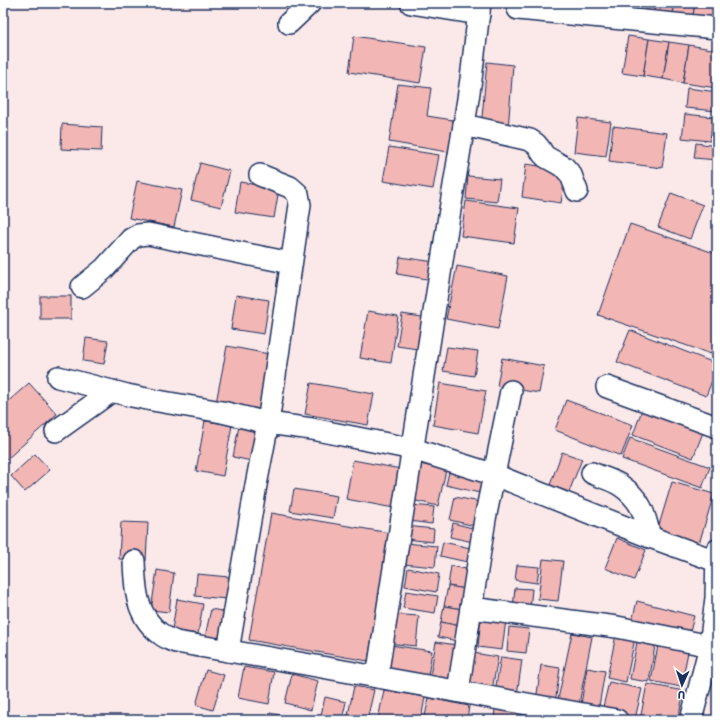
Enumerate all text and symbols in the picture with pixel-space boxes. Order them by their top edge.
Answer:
north arrow [662,665,702,705]
text: U [677,687,686,702]

